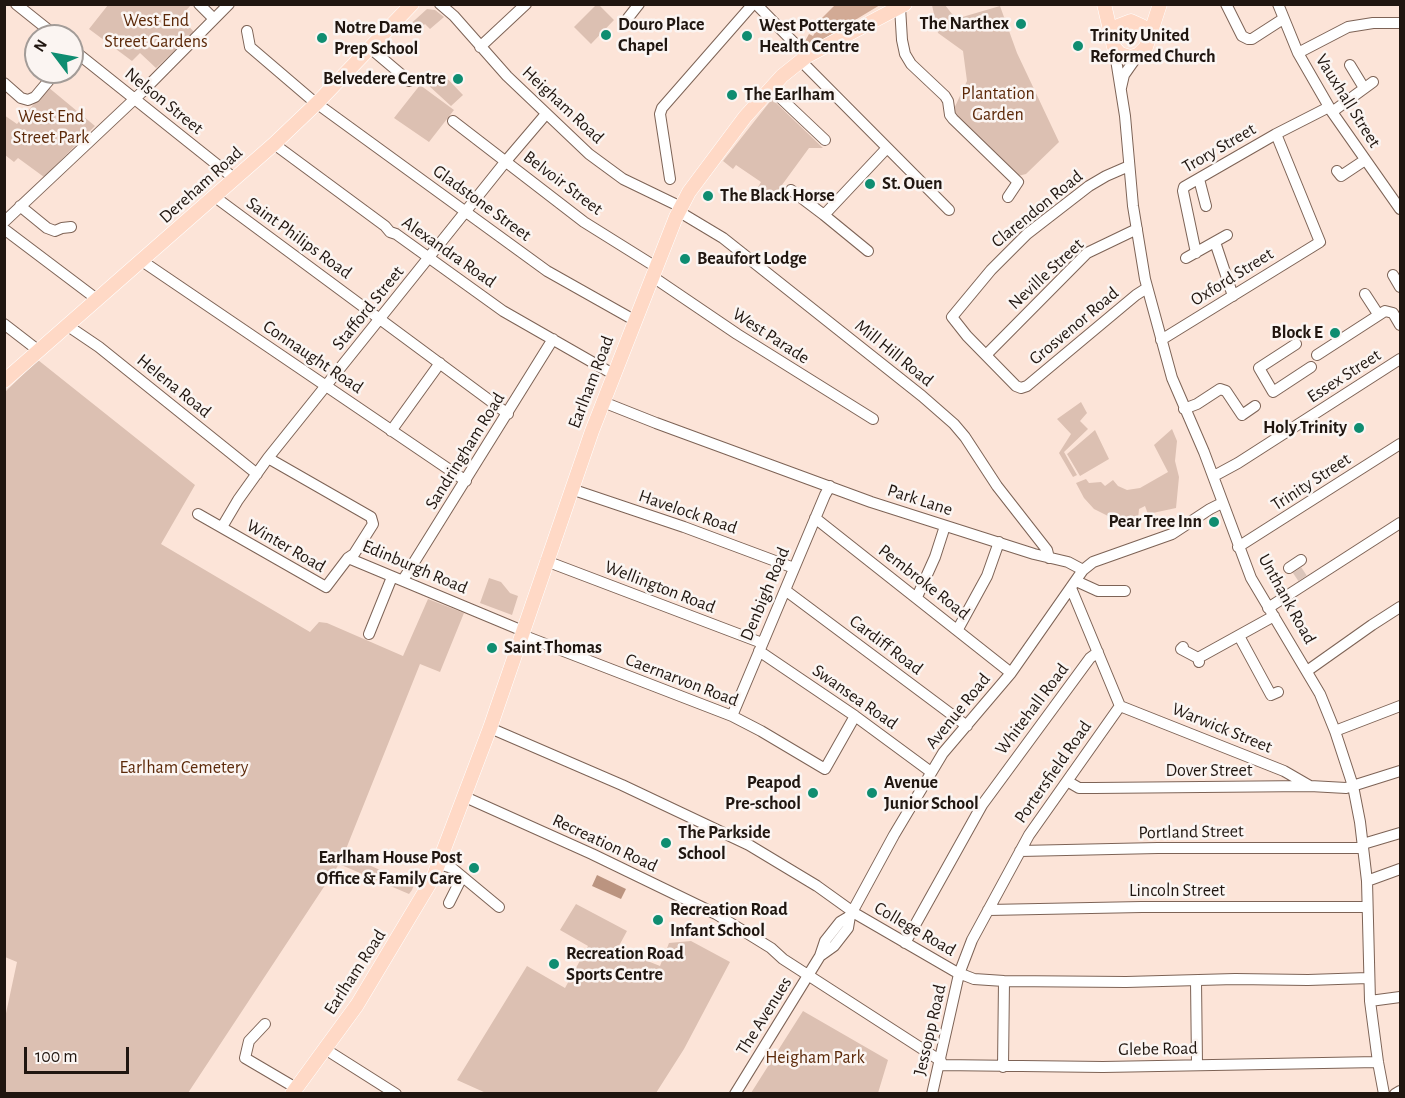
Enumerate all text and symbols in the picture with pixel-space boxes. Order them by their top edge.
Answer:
park label: West End Street Gardens [104,10,208,52]
place label: The Narthex [919,13,1009,35]
place label: Douro Place Chapel [618,14,705,57]
place label: West Pottergate Health Centre [759,15,876,57]
place label: Notre Dame Prep School [334,17,422,60]
marker: The Narthex [1014,17,1028,31]
north arrow [24,24,84,84]
place label: Trinity United Reformed Church [1090,25,1215,68]
marker: Douro Place Chapel [599,28,613,42]
marker: West Pottergate Health Centre [740,29,754,43]
marker: Notre Dame Prep School [315,31,329,45]
text: N [31,37,50,54]
marker: Trinity United Reformed Church [1071,39,1085,53]
street label: Vauxhall Street [1311,50,1385,152]
street label: Heigham Road [518,62,608,148]
street label: Nelson Street [120,63,208,139]
place label: Belvedere Centre [323,68,446,90]
marker: Belvedere Centre [451,72,465,86]
park label: Plantation Garden [961,83,1035,125]
place label: The Earlham [744,84,835,106]
marker: The Earlham [725,88,739,102]
park label: West End Street Park [13,106,89,148]
street label: Trory Street [1178,118,1260,178]
street label: Dereham Road [155,142,247,228]
street label: Belvoir Street [519,146,607,220]
street label: Gladstone Street [429,160,535,246]
street label: Clarendon Road [987,166,1087,252]
place label: St. Ouen [882,173,943,195]
marker: St. Ouen [863,177,877,191]
place label: The Black Horse [720,185,835,207]
marker: The Black Horse [701,189,715,203]
street label: Saint Philips Road [242,192,356,284]
street label: Alexandra Road [398,212,500,292]
street label: Neville Street [1004,234,1088,314]
street label: Oxford Street [1187,243,1277,311]
place label: Beaufort Lodge [697,248,807,270]
marker: Beaufort Lodge [678,252,692,266]
street label: Stafford Street [327,262,409,354]
street label: Grosvenor Road [1025,282,1123,370]
street label: West Parade [728,303,814,369]
street label: Mill Hill Road [850,315,938,391]
street label: Connaught Road [259,316,367,398]
place label: Block E [1271,322,1323,344]
marker: Block E [1328,326,1342,340]
street label: Earlham Road [563,333,619,431]
street label: Essex Street [1303,344,1385,408]
street label: Helena Road [132,349,216,423]
street label: Sandringham Road [420,389,510,513]
place label: Holy Trinity [1263,417,1347,439]
marker: Holy Trinity [1352,421,1366,435]
street label: Trinity Street [1267,448,1355,516]
street label: Park Lane [885,479,955,521]
street label: Havelock Road [636,485,740,539]
place label: Pear Tree Inn [1108,511,1202,533]
street label: Winter Road [242,515,330,577]
marker: Pear Tree Inn [1207,515,1221,529]
street label: Edinburgh Road [359,535,471,599]
street label: Pembroke Road [874,540,974,624]
street label: Denbigh Road [736,544,794,644]
street label: Unthank Road [1253,550,1321,648]
street label: Wellington Road [601,556,719,618]
street label: Cardiff Road [845,610,927,680]
place label: Saint Thomas [504,637,602,659]
marker: Saint Thomas [485,641,499,655]
street label: Caernarvon Road [622,649,742,711]
street label: Whitehall Road [991,659,1073,759]
street label: Swansea Road [808,660,902,734]
street label: Avenue Road [921,669,995,753]
street label: Warwick Street [1169,698,1275,758]
street label: Portersfield Road [1010,717,1096,827]
park label: Earlham Cemetery [119,757,249,779]
street label: Dover Street [1165,760,1253,782]
place label: Peapod Pre-school [725,772,801,814]
place label: Avenue Junior School [884,772,979,814]
marker: Peapod Pre-school [806,786,820,800]
marker: Avenue Junior School [865,786,879,800]
street label: Recreation Road [549,809,661,877]
street label: Portland Street [1138,820,1244,844]
place label: The Parkside School [678,822,771,864]
marker: The Parkside School [659,836,673,850]
place label: Earlham House Post Office & Family Care [317,847,462,890]
marker: Earlham House Post Office & Family Care [467,861,481,875]
street label: Lincoln Street [1129,880,1225,902]
street label: College Road [870,897,960,961]
place label: Recreation Road Infant School [670,899,788,942]
marker: Recreation Road Infant School [651,913,665,927]
street label: Earlham Road [319,925,391,1019]
place label: Recreation Road Sports Centre [566,943,684,986]
marker: Recreation Road Sports Centre [547,957,561,971]
street label: The Avenues [731,973,797,1059]
street label: Jessopp Road [909,982,951,1078]
scale bar [27,1035,132,1073]
street label: Glebe Road [1118,1038,1198,1060]
park label: Heigham Park [765,1047,865,1069]
text: 100 m [35,1048,78,1066]

